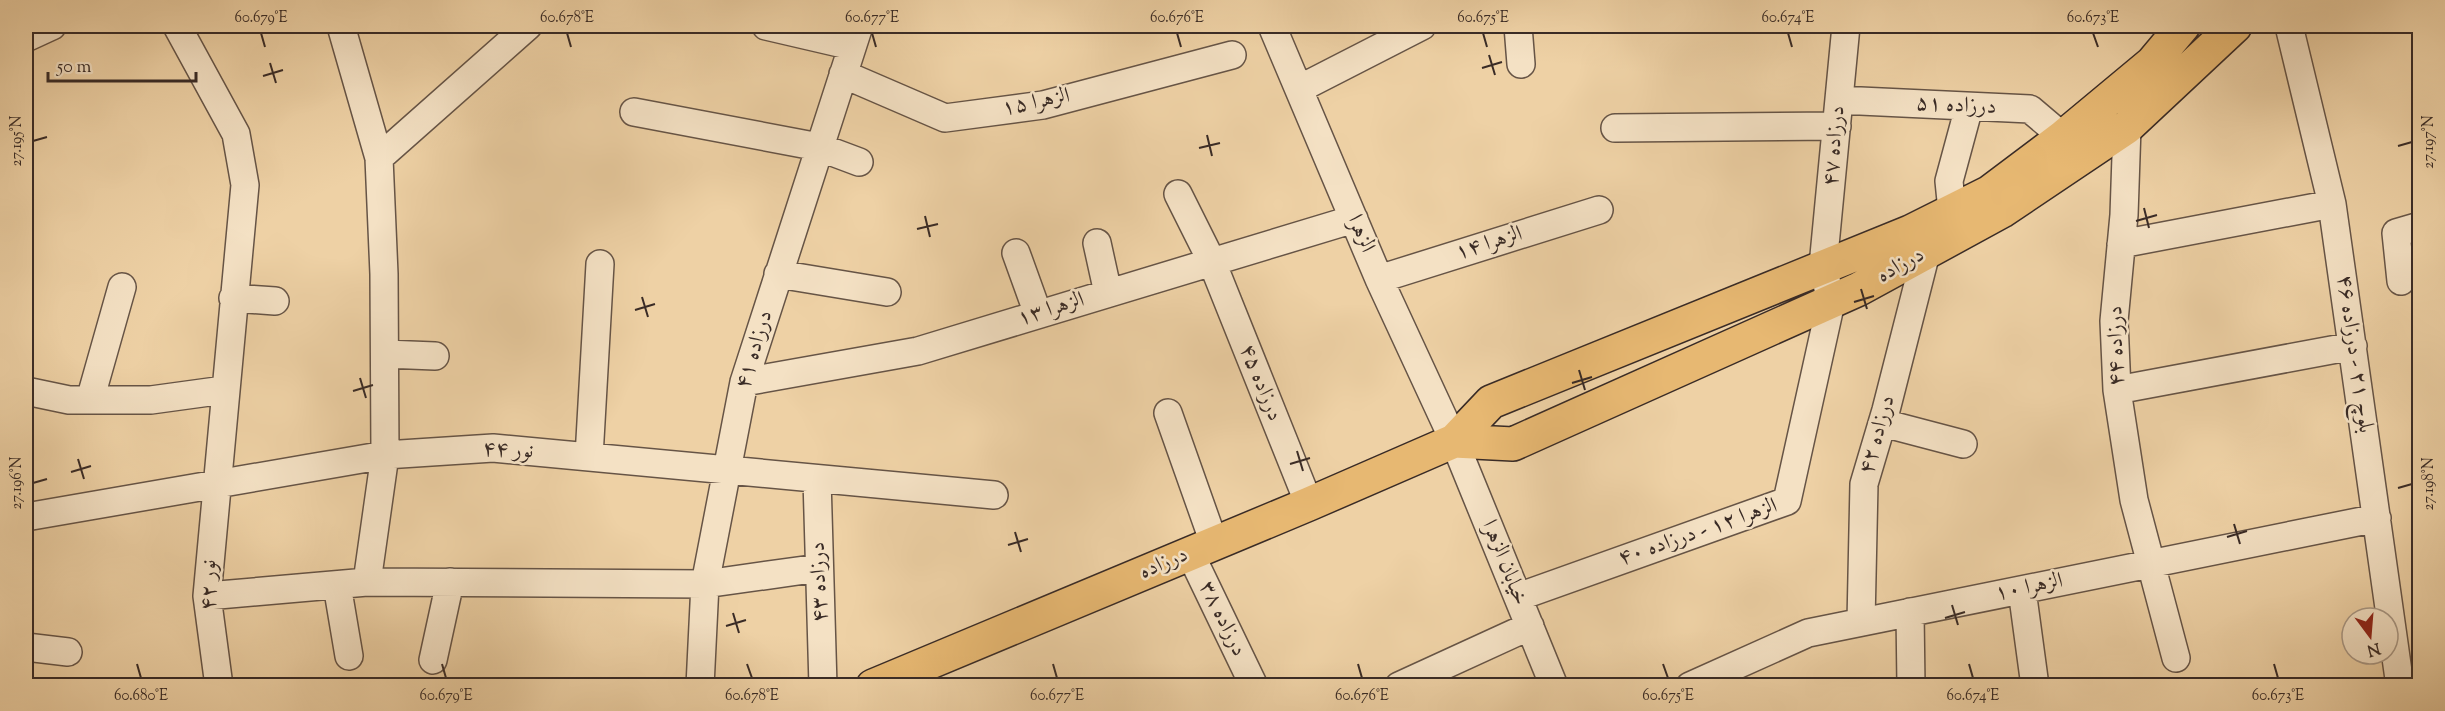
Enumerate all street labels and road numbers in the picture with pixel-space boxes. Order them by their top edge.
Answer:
street label: الزهرا ۱۵ [999,81,1073,125]
street label: درزاده ۵۱ [1915,88,1997,124]
street label: درزاده ۴۷ [1816,104,1854,188]
street label: الزهرا [1338,210,1382,258]
street label: الزهرا ۱۴ [1451,219,1527,269]
street label: درزاده [1871,240,1931,292]
street label: بلوچ ۲۱ - درزاده ۴۶ [2326,273,2381,435]
street label: الزهرا ۱۳ [1013,285,1089,335]
street label: درزاده ۴۴ [2100,305,2134,387]
street label: درزاده ۴۱ [728,307,782,393]
street label: درزاده ۴۵ [1230,340,1290,426]
street label: درزاده ۴۲ [1851,392,1905,478]
street label: نور ۴۴ [482,434,534,468]
street label: الزهرا ۱۲ - درزاده ۴۰ [1614,491,1782,575]
street label: خیابان الزهرا [1472,516,1536,610]
street label: درزاده [1135,539,1193,589]
street label: درزاده ۴۳ [803,541,837,623]
street label: نور ۴۲ [194,560,226,610]
street label: الزهرا ۱۰ [1992,566,2066,610]
street label: درزاده ۳۸ [1190,576,1254,662]

